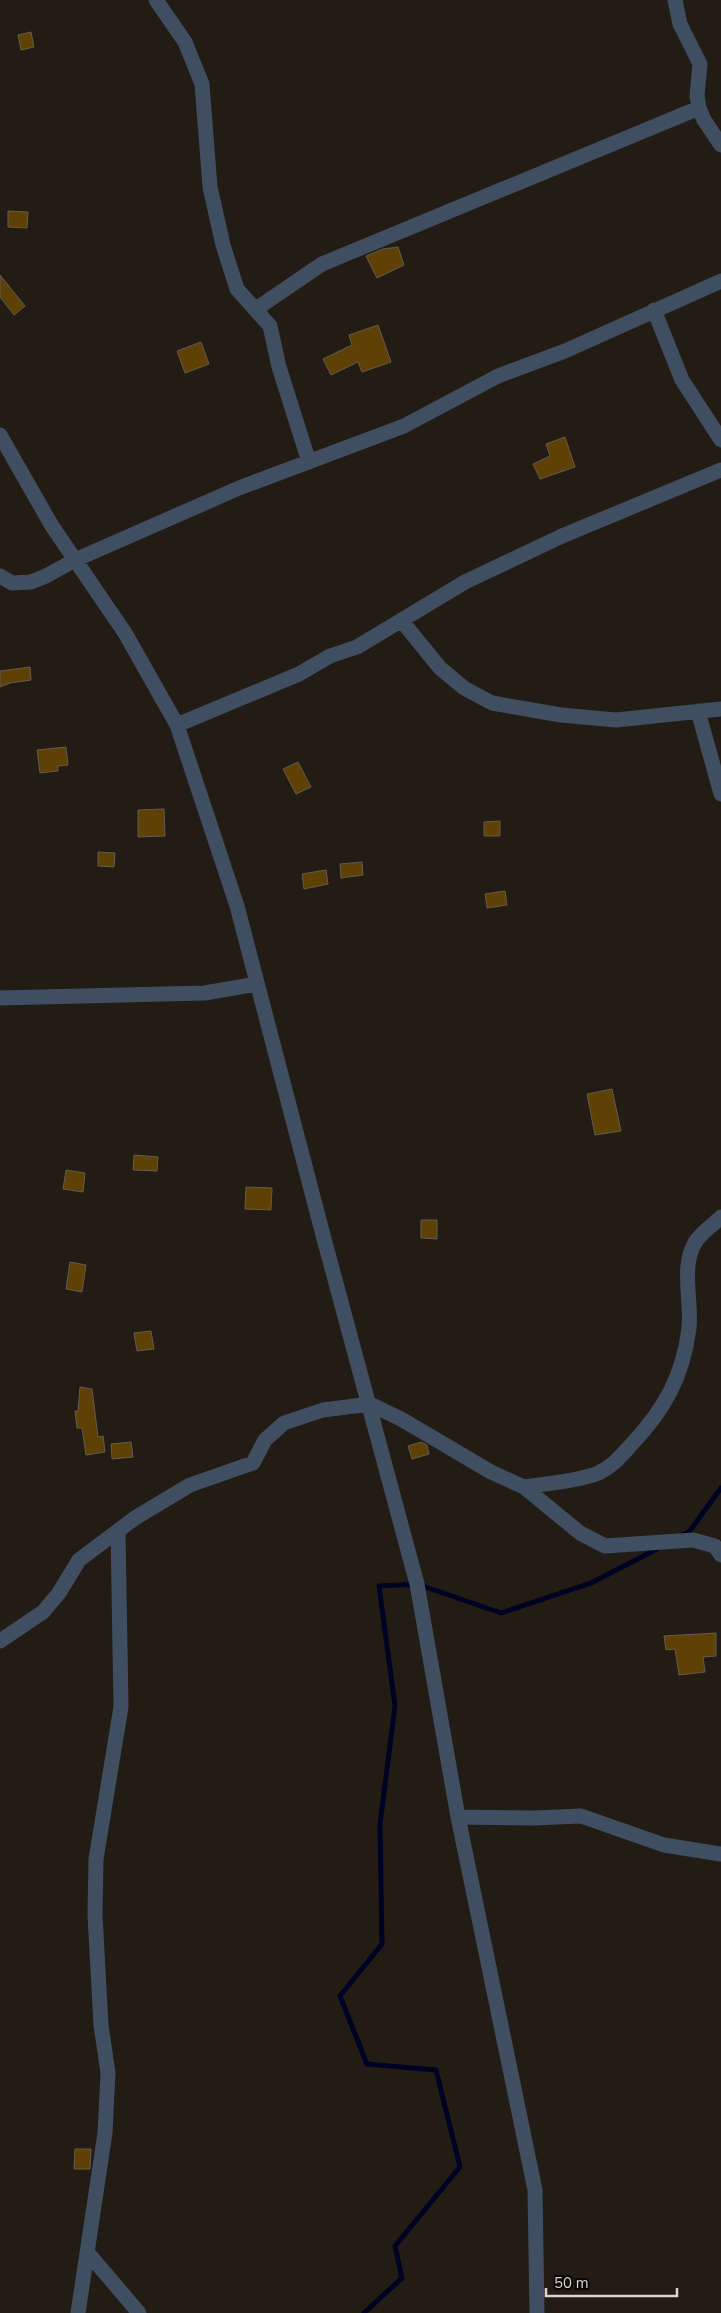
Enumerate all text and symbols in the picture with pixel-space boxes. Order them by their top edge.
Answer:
scale bar [546,2266,677,2298]
text: 50 m [554,2273,589,2293]

